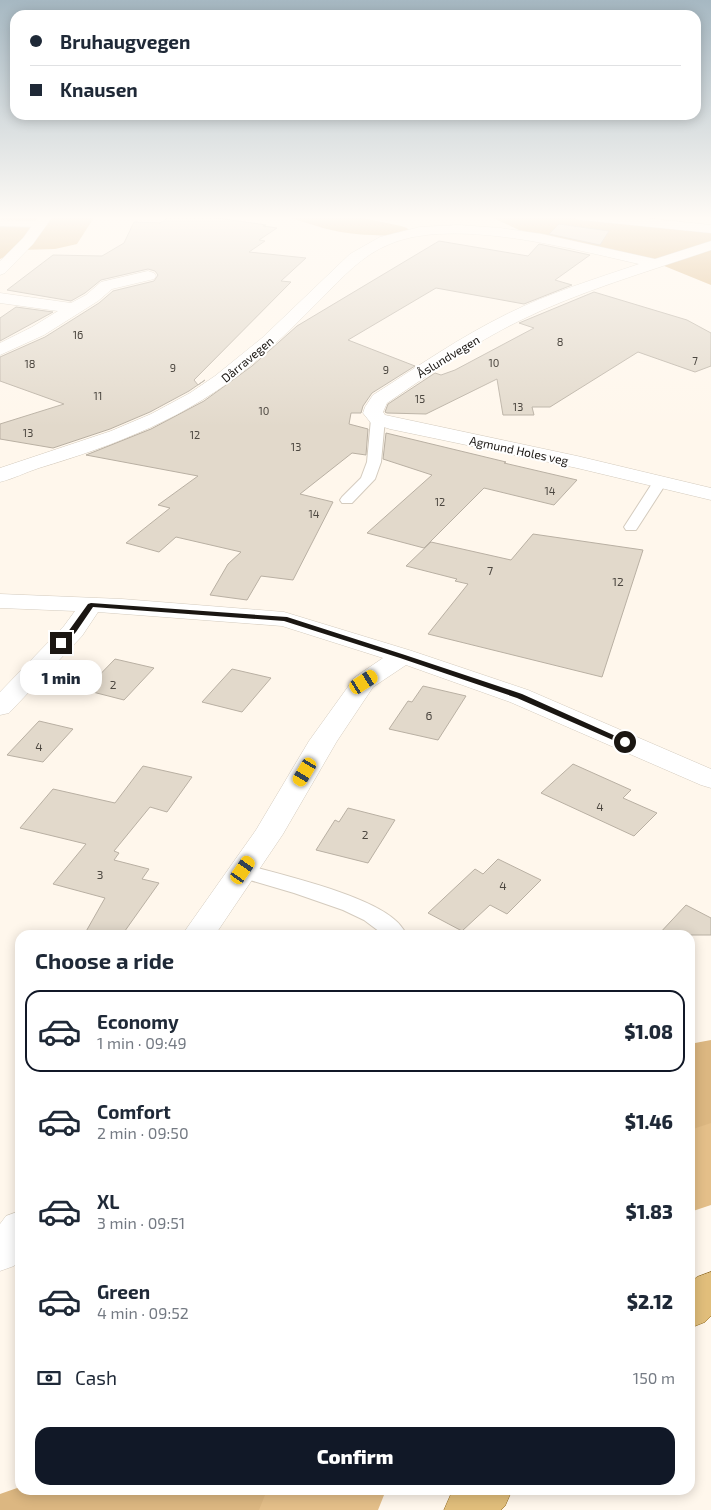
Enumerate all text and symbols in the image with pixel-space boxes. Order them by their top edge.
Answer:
text: Bruhaugvegen [60,30,190,53]
text: Knausen [60,78,138,101]
house number: 16 [73,328,83,341]
street label: Åslundvegen [414,332,482,380]
street label: Dårravegen [218,333,276,385]
house number: 8 [557,335,563,348]
house number: 7 [692,354,698,367]
house number: 10 [488,356,500,369]
house number: 18 [24,357,36,370]
house number: 9 [170,361,176,374]
house number: 9 [383,363,389,376]
house number: 11 [94,389,102,402]
house number: 15 [415,392,425,405]
house number: 13 [513,400,523,413]
house number: 10 [258,404,270,417]
house number: 13 [23,426,33,439]
house number: 12 [190,428,200,441]
street label: Agmund Holes veg [468,433,570,467]
house number: 13 [291,440,301,453]
house number: 14 [544,484,556,497]
house number: 12 [435,495,445,508]
house number: 14 [308,507,320,520]
house number: 7 [487,563,493,577]
house number: 12 [612,574,624,588]
route end [50,632,72,654]
callout: 1 min [20,660,102,696]
text: 1 min [41,668,81,687]
car [347,668,380,696]
house number: 2 [110,677,117,691]
house number: 6 [426,708,433,722]
route start [614,731,636,753]
house number: 4 [35,739,43,753]
car [290,755,319,789]
house number: 4 [596,799,604,813]
house number: 2 [362,827,369,841]
car [228,853,257,887]
house number: 3 [97,867,103,881]
house number: 4 [499,878,507,892]
text: Choose a ride [35,947,174,973]
icon: car [37,1009,82,1054]
text: Economy [97,1010,179,1033]
text: $1.08 [624,1020,673,1043]
text: 1 min · 09:49 [97,1033,187,1052]
icon: car [37,1099,82,1144]
text: Comfort [97,1100,171,1123]
text: $1.46 [625,1110,673,1133]
text: 2 min · 09:50 [97,1123,189,1142]
icon: car [37,1189,82,1234]
text: XL [97,1190,119,1213]
text: $1.83 [626,1200,673,1223]
text: 3 min · 09:51 [97,1213,185,1232]
icon: car [37,1279,82,1324]
text: Green [97,1280,150,1303]
text: $2.12 [627,1290,673,1313]
text: 4 min · 09:52 [97,1303,189,1322]
icon: cash [35,1364,63,1392]
text: Cash [75,1366,117,1389]
text: 150 m [633,1368,675,1387]
button: Confirm [35,1427,675,1485]

